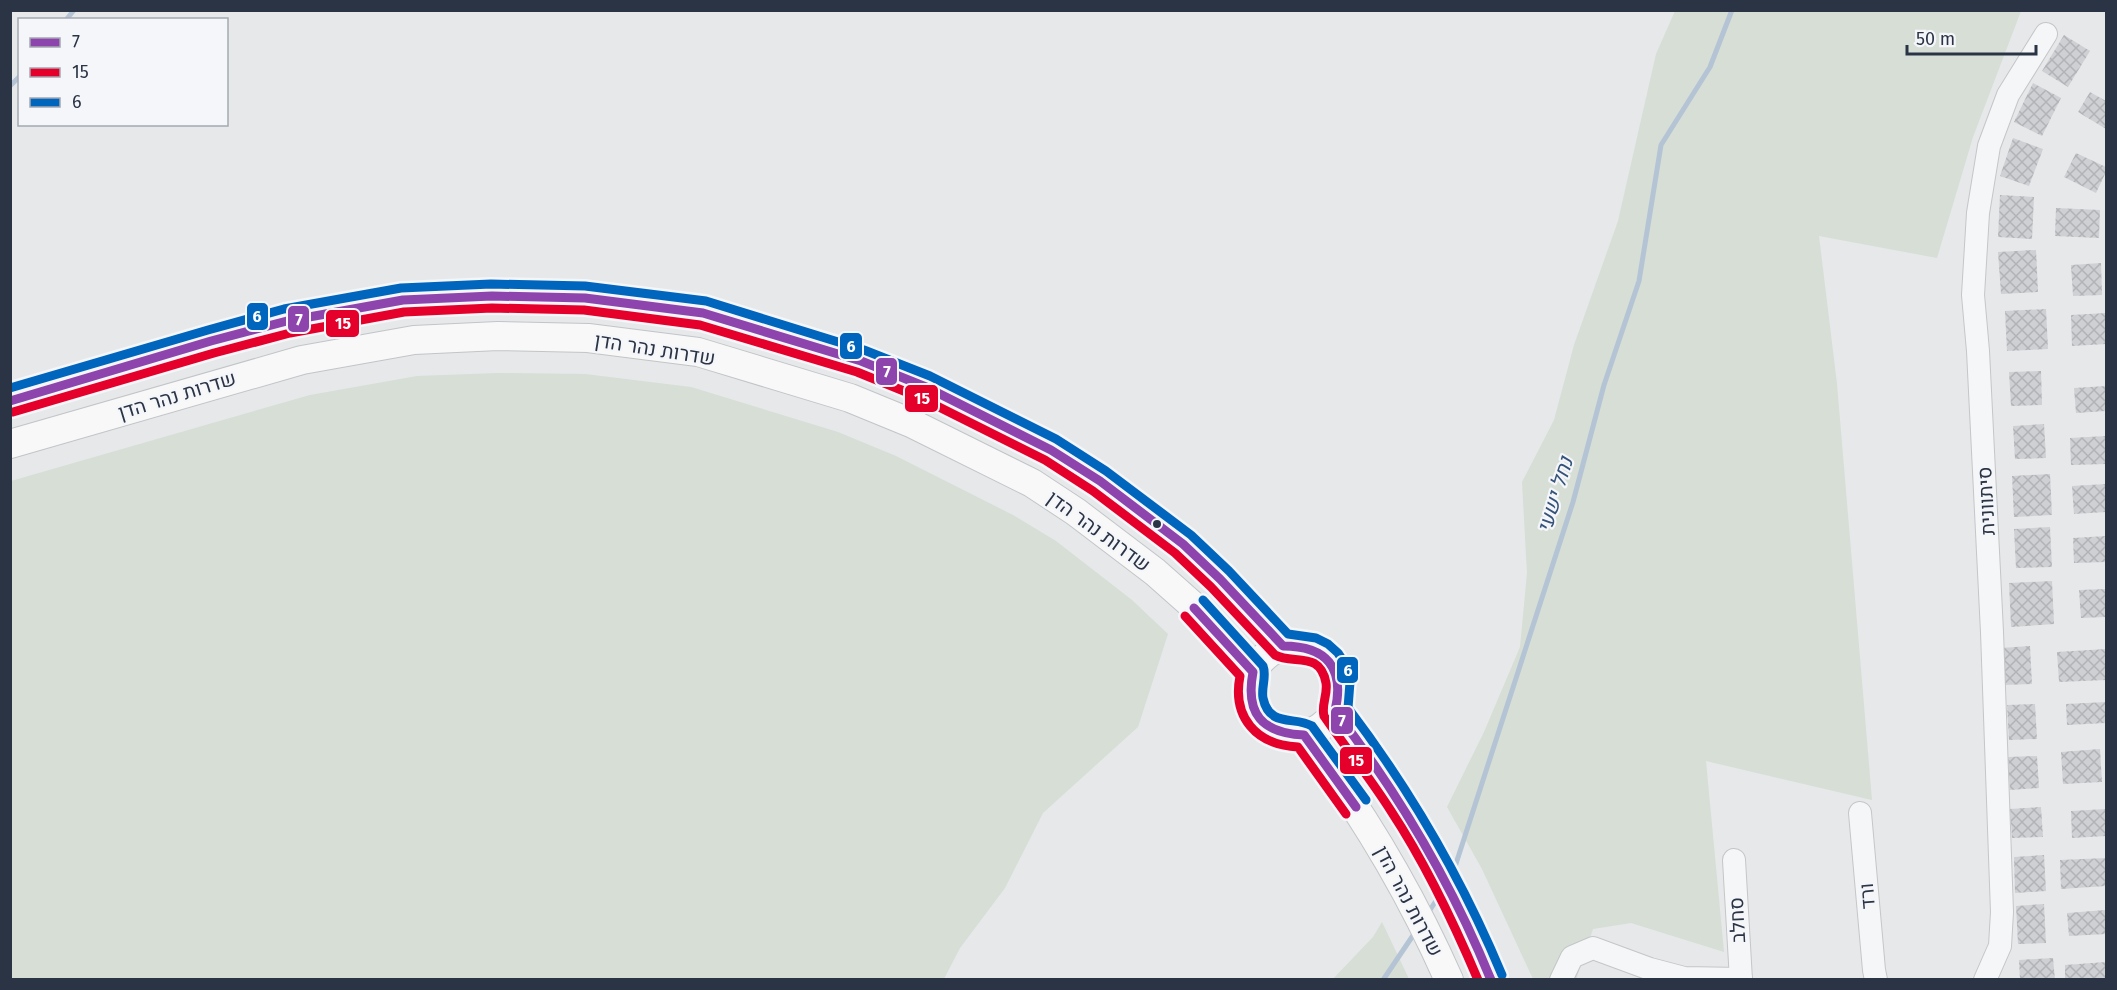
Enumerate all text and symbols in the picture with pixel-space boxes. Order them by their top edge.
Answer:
legend [18,18,228,126]
scale bar [1907,18,2036,56]
text: 50 m [1916,28,1955,50]
text: 7 [72,31,80,53]
text: 15 [72,61,89,83]
text: 6 [72,91,82,113]
line badge: 6 [246,302,269,331]
line badge: 7 [287,305,310,333]
text: 6 [252,307,262,326]
line badge: 15 [325,309,360,338]
text: 7 [295,310,303,329]
text: 15 [335,314,351,333]
street label: שדרות נהר הדן [593,328,717,370]
line badge: 6 [839,332,863,360]
text: 6 [846,337,856,356]
line badge: 7 [875,357,898,386]
text: 7 [883,362,891,381]
street label: שדרות נהר הדן [115,366,239,424]
line badge: 15 [904,384,939,413]
text: 15 [914,389,930,408]
water label: נחל ישעי [1531,453,1579,536]
street label: סיתוונית [1972,466,2000,536]
street label: שדרות נהר הדן [1043,485,1155,577]
unlabelled marker [1151,518,1163,530]
line badge: 6 [1336,656,1359,684]
text: 6 [1343,661,1353,680]
line badge: 7 [1330,706,1354,735]
text: 7 [1338,711,1346,730]
line badge: 15 [1339,746,1373,775]
text: 15 [1348,751,1364,770]
street label: שדרות נהר הדן [1370,842,1448,960]
street label: ורד [1854,882,1880,910]
street label: סחלב [1724,897,1750,943]

